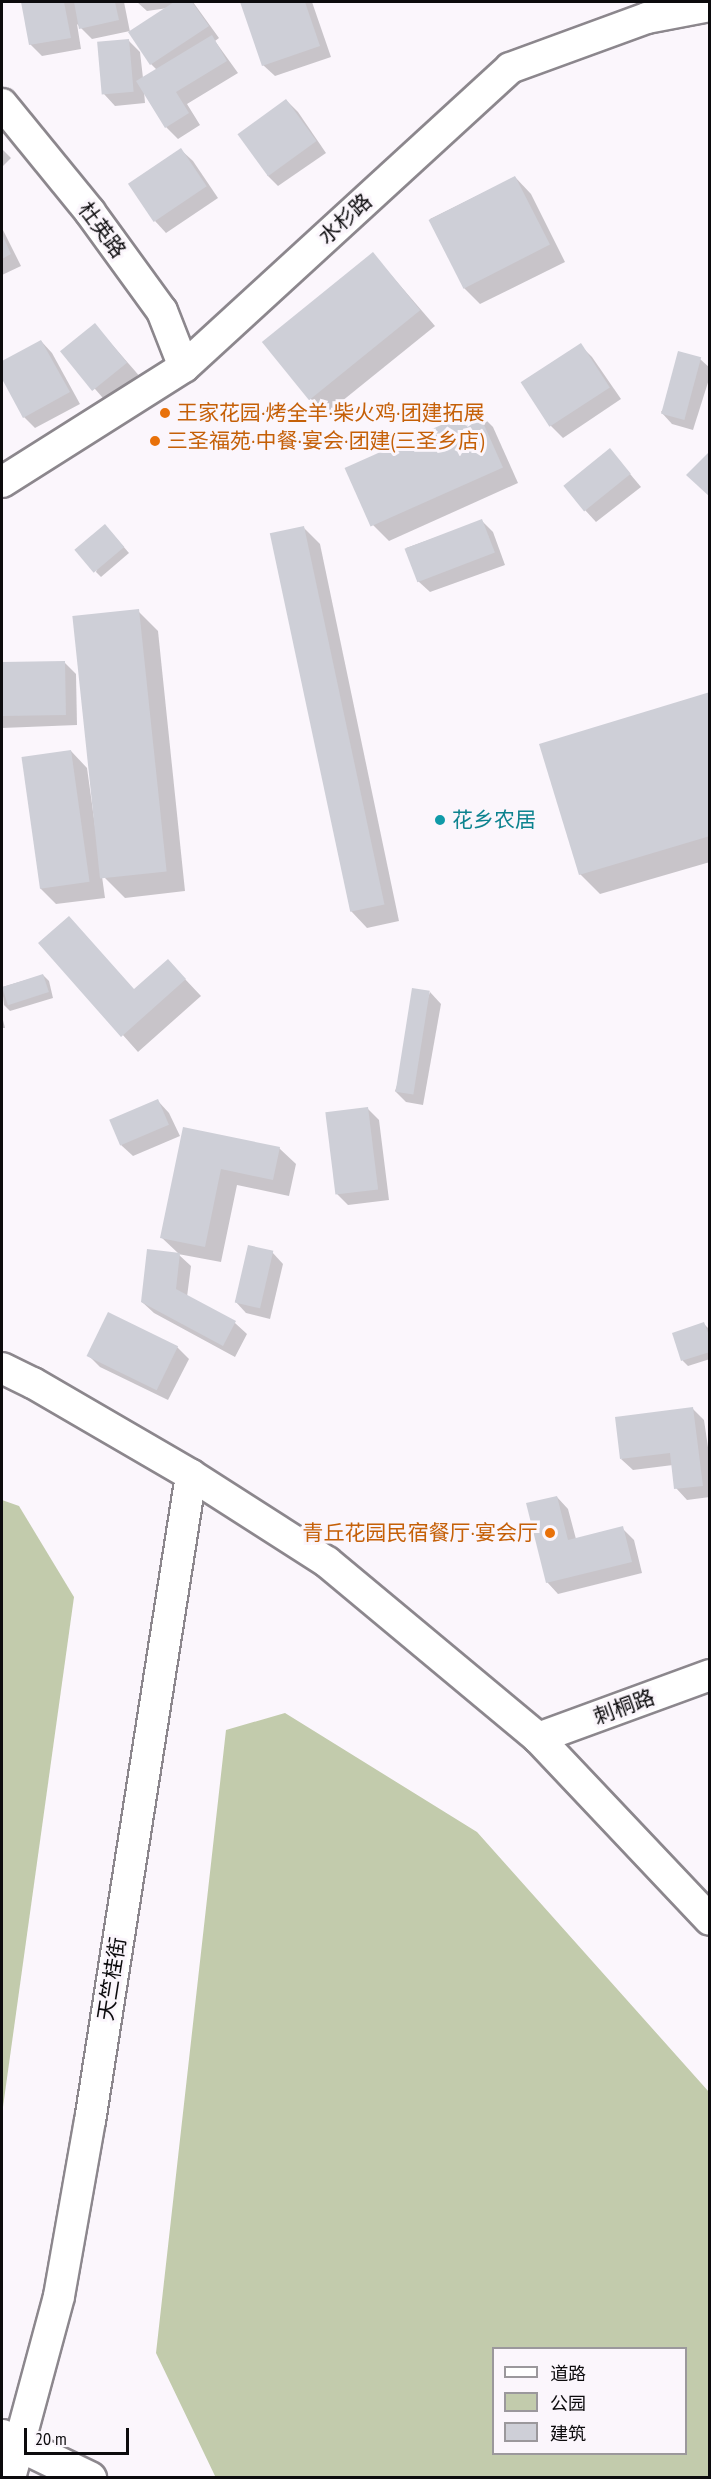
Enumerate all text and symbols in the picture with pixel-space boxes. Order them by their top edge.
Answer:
street label: 水杉路 [313,189,377,249]
street label: 杜英路 [73,197,131,263]
place label: 王家花园·烤全羊·柴火鸡·团建拓展 [177,400,484,426]
marker: 王家花园·烤全羊·柴火鸡·团建拓展 [158,406,172,420]
place label: 三圣福苑·中餐·宴会·团建(三圣乡店) [167,428,484,454]
marker: 三圣福苑·中餐·宴会·团建(三圣乡店) [148,434,162,448]
place label: 花乡农居 [452,807,536,833]
marker: 花乡农居 [433,813,447,827]
place label: 青丘花园民宿餐厅·宴会厅 [303,1520,538,1546]
marker: 青丘花园民宿餐厅·宴会厅 [543,1526,557,1540]
street label: 刺桐路 [590,1684,658,1730]
street label: 天竺桂街 [93,1936,131,2022]
legend [492,2347,687,2455]
text: 道路 [550,2362,586,2385]
text: 公园 [550,2392,586,2415]
scale bar [27,2416,132,2454]
text: 建筑 [550,2422,586,2445]
text: 20 m [35,2427,67,2450]

